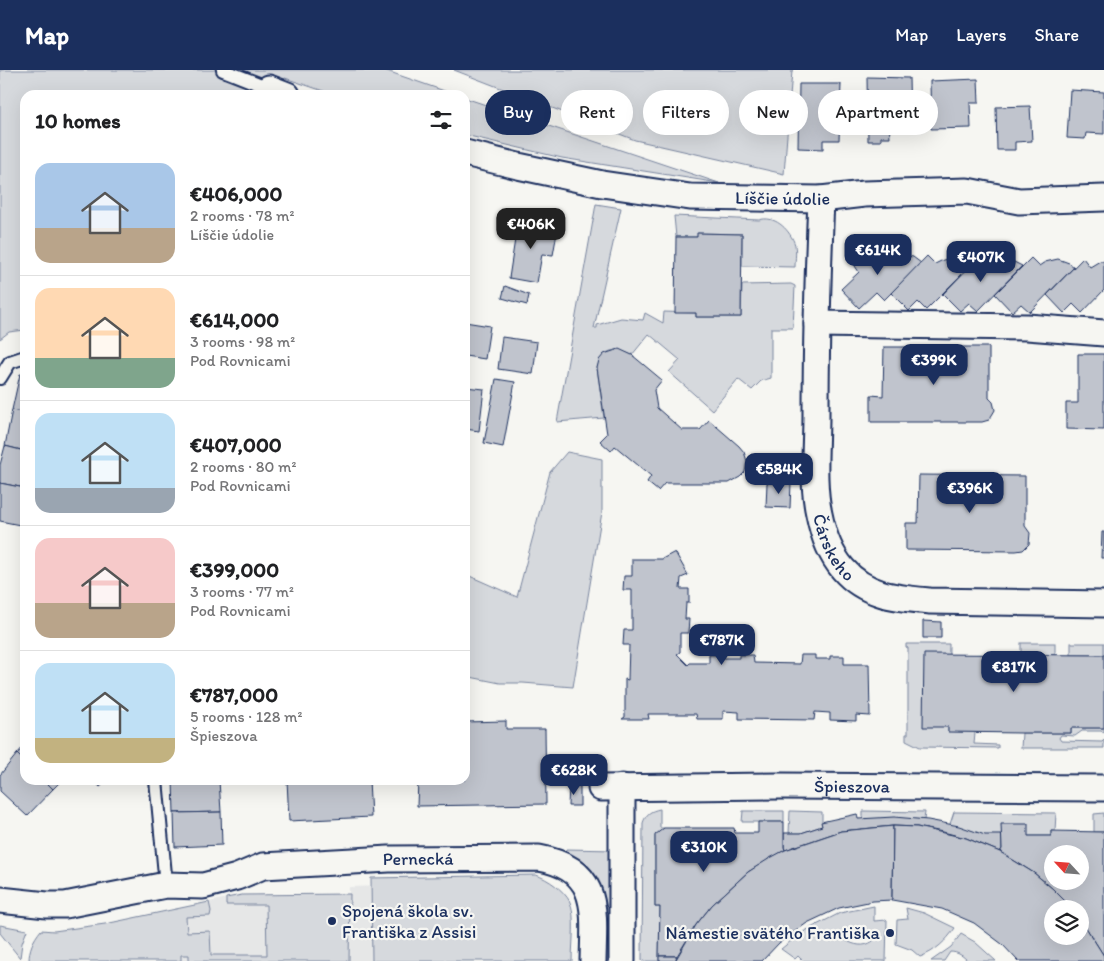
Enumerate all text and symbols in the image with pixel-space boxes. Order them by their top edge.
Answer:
text: Map [25,21,69,50]
text: Map [895,24,928,46]
text: Layers [956,24,1006,46]
text: Share [1034,24,1079,46]
chip: Buy [485,90,551,135]
chip: Rent [561,90,633,135]
chip: Filters [643,90,729,135]
chip: New [739,90,808,135]
chip: Apartment [818,90,938,135]
icon: filters [427,106,455,134]
text: 10 homes [35,108,121,133]
text: €406,000 [190,181,282,206]
icon: home [75,183,135,243]
street label: Líščie údolie [735,187,831,210]
text: 2 rooms · 78 m² [190,206,295,225]
pin: €406K [496,208,566,250]
text: €406K [507,214,555,233]
text: Líščie údolie [190,225,274,244]
pin: €614K [843,234,913,276]
text: €614K [856,240,900,259]
pin: €407K [946,240,1016,283]
text: €407K [958,247,1004,266]
text: €614,000 [190,307,279,332]
icon: home [75,308,135,368]
text: 3 rooms · 98 m² [190,332,295,351]
pin: €399K [899,344,969,386]
text: €399K [912,350,956,369]
text: Pod Rovnicami [190,351,291,370]
text: €407,000 [190,432,282,457]
icon: home [75,433,135,493]
pin: €584K [744,452,814,495]
text: 2 rooms · 80 m² [190,457,296,476]
text: €584K [756,459,802,478]
pin: €396K [935,472,1005,514]
text: Pod Rovnicami [190,476,291,495]
text: €396K [948,478,992,497]
street label: Čárskeho [808,512,859,586]
text: €399,000 [190,557,279,582]
icon: home [75,558,135,618]
text: 3 rooms · 77 m² [190,582,294,601]
text: Pod Rovnicami [190,601,291,620]
pin: €787K [687,624,757,666]
text: €787K [700,630,744,649]
pin: €817K [979,650,1049,693]
text: €817K [992,657,1036,676]
text: €787,000 [190,682,278,707]
icon: home [75,683,135,743]
text: 5 rooms · 128 m² [190,707,302,726]
text: Špieszova [190,726,258,745]
pin: €628K [539,754,609,796]
text: €628K [551,760,597,779]
street label: Špieszova [814,775,891,798]
pin: €310K [669,830,739,873]
text: €310K [681,837,727,856]
north arrow [1044,845,1089,890]
map controls [1044,845,1089,945]
street label: Pernecká [382,848,454,870]
place label: Spojená škola sv. Františka z Assisi [342,900,476,943]
button: layers [1044,900,1089,945]
marker: Spojená škola sv. Františka z Assisi [326,915,338,927]
place label: Námestie svätého Františka [666,922,881,944]
marker: Námestie svätého Františka [884,927,896,939]

